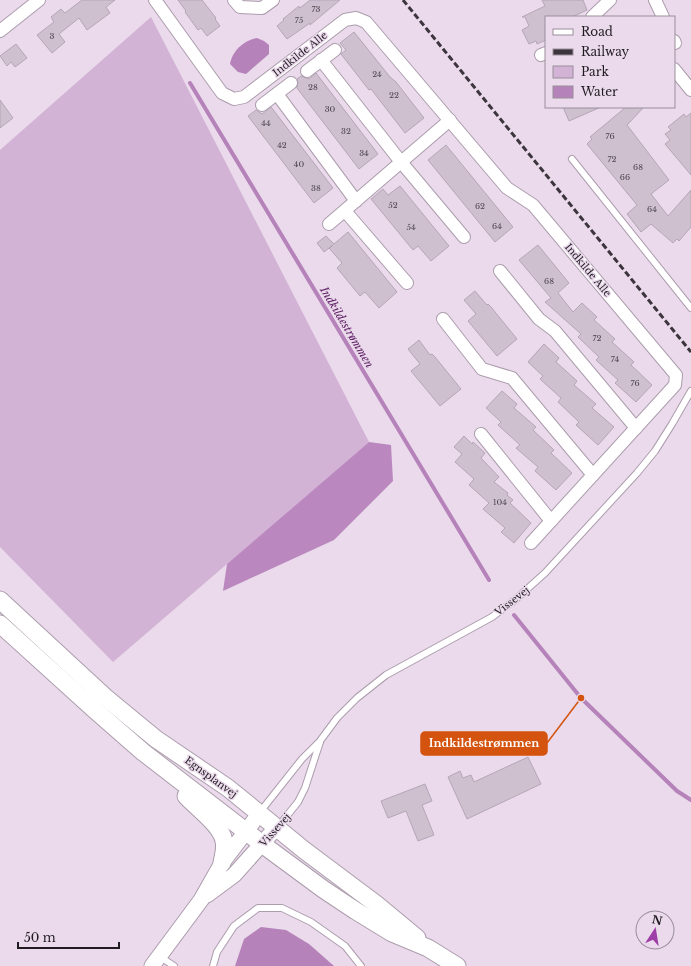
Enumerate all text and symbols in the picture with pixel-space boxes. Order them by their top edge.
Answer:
house number: 73 [312,4,321,14]
house number: 75 [295,15,304,25]
legend [545,16,675,108]
text: Road [581,24,613,39]
street label: Indkilde Alle [270,29,330,79]
house number: 3 [50,31,55,41]
text: Railway [581,44,630,59]
text: Park [581,64,609,79]
house number: 24 [372,69,382,79]
house number: 28 [308,82,318,92]
text: Water [580,84,618,99]
house number: 22 [389,90,399,100]
house number: 30 [325,104,336,114]
house number: 44 [261,118,271,128]
house number: 32 [341,126,351,136]
house number: 76 [605,131,615,141]
house number: 42 [277,140,287,150]
house number: 34 [359,148,369,158]
house number: 72 [608,154,617,164]
house number: 40 [294,159,304,169]
house number: 68 [633,162,643,172]
house number: 66 [620,172,630,182]
house number: 38 [311,183,321,193]
house number: 52 [388,200,398,210]
house number: 62 [475,201,485,211]
house number: 64 [647,204,657,214]
house number: 64 [492,221,502,231]
house number: 54 [406,222,416,232]
street label: Indkilde Alle [562,241,614,299]
house number: 68 [544,276,554,286]
water label: Indkildestrømmen [317,283,377,370]
house number: 72 [593,333,602,343]
house number: 74 [611,354,620,364]
house number: 76 [630,378,640,388]
house number: 104 [493,497,507,507]
street label: Vissevej [491,583,532,619]
callout: Indkildestrømmen [421,732,547,755]
text: Indkildestrømmen [429,736,539,750]
street label: Egnsplanvej [182,754,240,800]
street label: Vissevej [256,811,293,850]
north arrow [635,910,675,950]
text: N [651,912,664,928]
scale bar [18,924,119,950]
text: 50 m [24,930,56,945]

